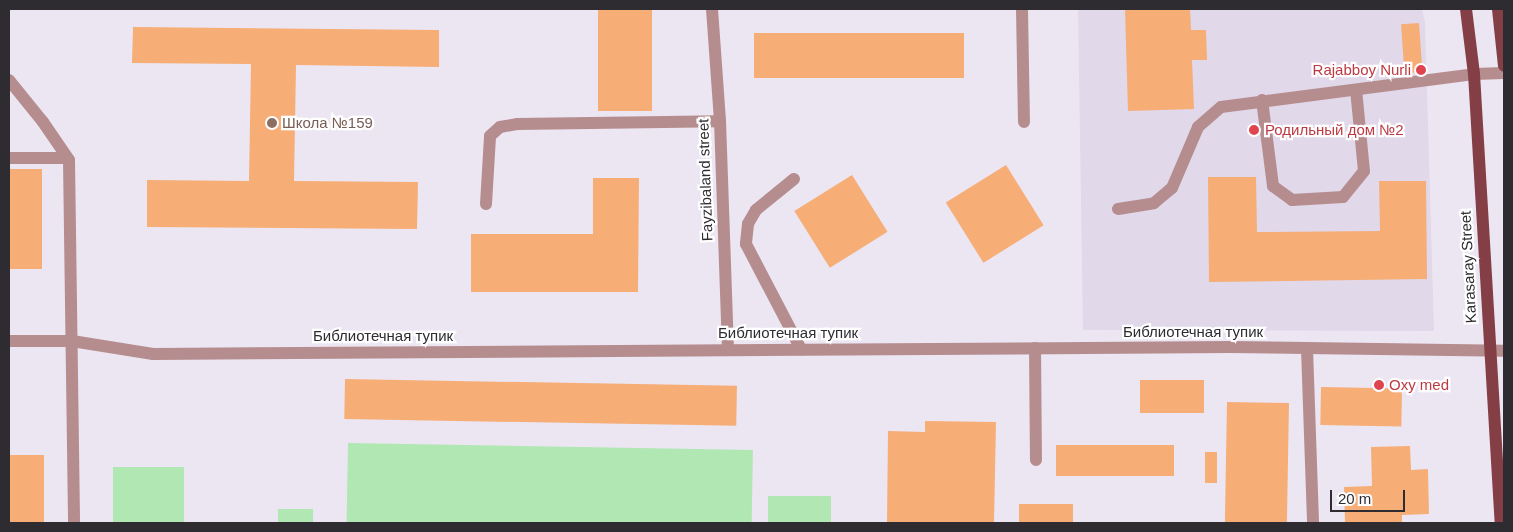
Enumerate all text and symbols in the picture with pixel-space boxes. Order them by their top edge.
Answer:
place label: Rajabboy Nurli [1313,61,1411,79]
marker: Rajabboy Nurli [1415,64,1427,76]
place label: Школа №159 [282,114,373,132]
marker: Школа №159 [266,117,278,129]
street label: Fayzibaland street [694,118,716,242]
place label: Родильный дом №2 [1265,121,1404,139]
marker: Родильный дом №2 [1247,123,1261,137]
street label: Karasaray Street [1456,210,1480,324]
street label: Библиотечная тупик [1123,323,1263,341]
street label: Библиотечная тупик [718,324,858,342]
street label: Библиотечная тупик [313,327,453,345]
place label: Oxy med [1389,376,1449,394]
marker: Oxy med [1373,379,1385,391]
scale bar [1333,480,1408,512]
text: 20 m [1338,490,1371,507]

